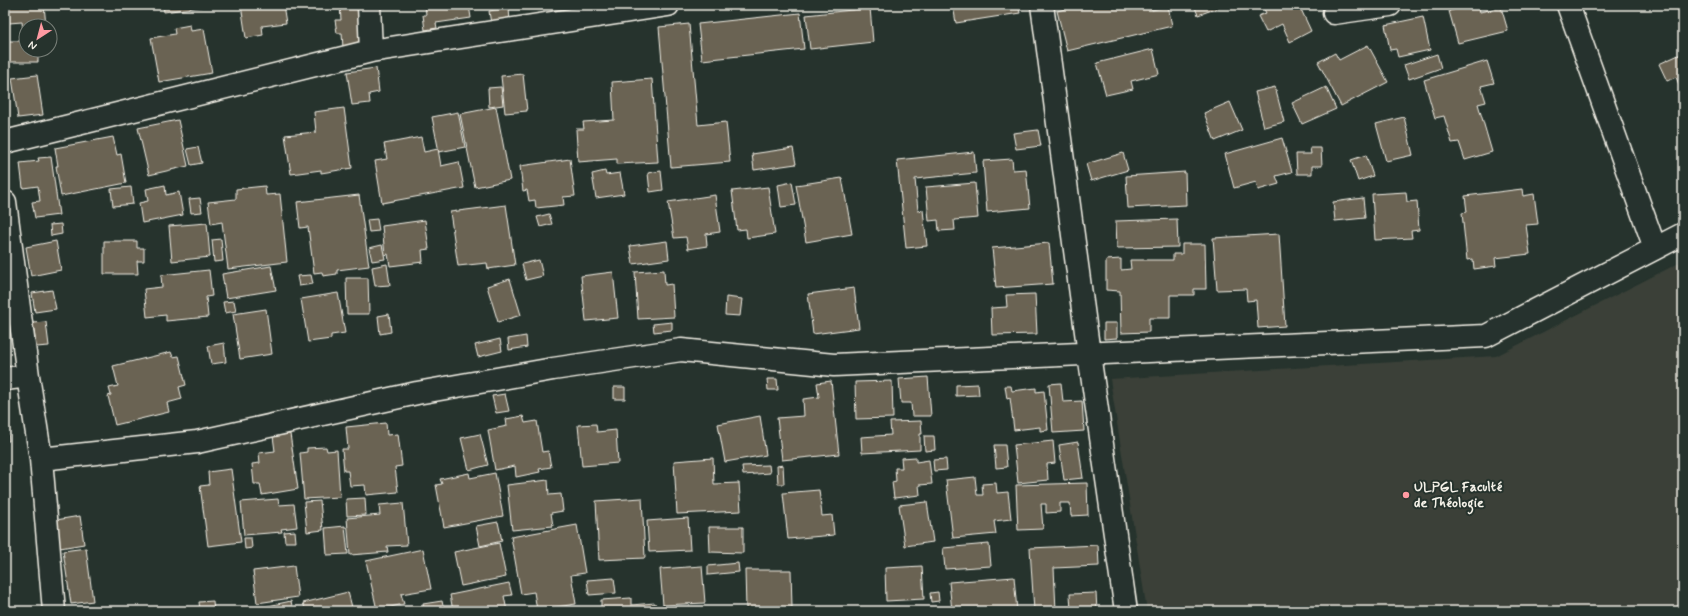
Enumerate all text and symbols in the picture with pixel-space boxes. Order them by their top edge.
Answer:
north arrow [18,18,58,58]
text: N [26,37,40,53]
place label: ULPGL Faculté de Théologie [1414,478,1503,515]
marker: ULPGL Faculté de Théologie [1401,490,1411,500]

